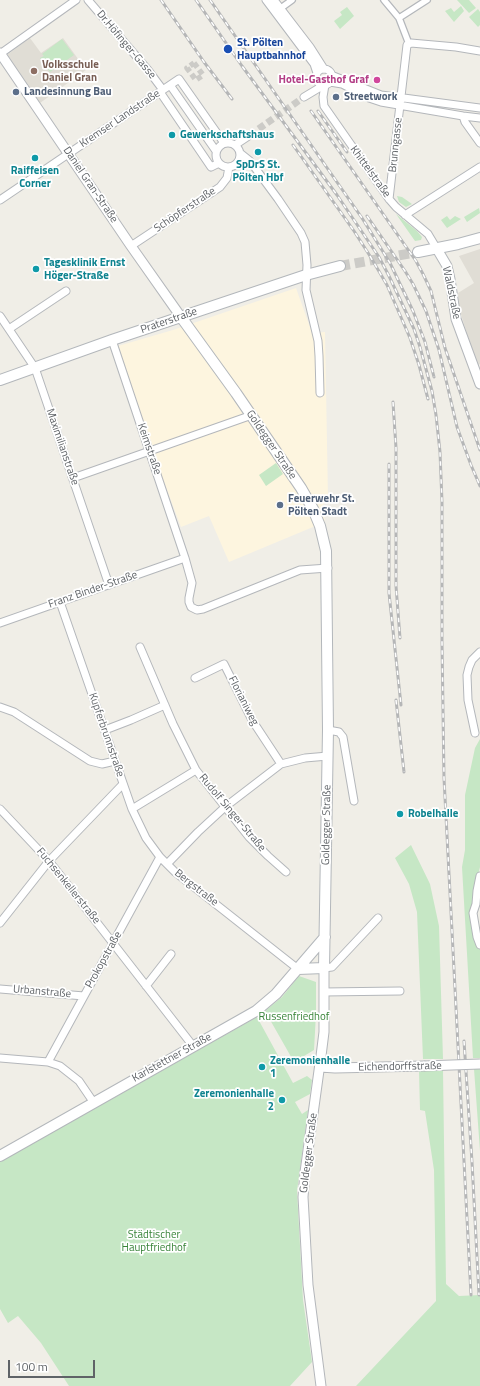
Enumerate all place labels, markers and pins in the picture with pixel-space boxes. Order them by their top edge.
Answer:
place label: St. Pölten Hauptbahnhof [237,36,306,62]
marker: St. Pölten Hauptbahnhof [222,43,234,55]
place label: Volksschule Daniel Gran [42,58,99,84]
marker: Volksschule Daniel Gran [29,66,39,76]
place label: Hotel-Gasthof Graf [279,73,369,87]
marker: Hotel-Gasthof Graf [372,75,382,85]
place label: Landesinnung Bau [24,85,112,99]
marker: Landesinnung Bau [11,87,21,97]
place label: Streetwork [344,90,397,104]
marker: Streetwork [331,92,341,102]
place label: Gewerkschaftshaus [180,128,274,142]
marker: Gewerkschaftshaus [167,130,177,140]
marker: SpDrS St. Pölten Hbf [253,147,263,157]
marker: Raiffeisen Corner [30,153,40,163]
place label: SpDrS St. Pölten Hbf [233,158,283,184]
place label: Raiffeisen Corner [11,164,59,190]
place label: Tagesklinik Ernst Höger-Straße [44,256,125,282]
marker: Tagesklinik Ernst Höger-Straße [31,264,41,274]
place label: Feuerwehr St. Pölten Stadt [288,492,354,518]
marker: Feuerwehr St. Pölten Stadt [275,500,285,510]
place label: Robelhalle [408,807,458,821]
marker: Robelhalle [395,809,405,819]
place label: Zeremonienhalle 1 [270,1054,350,1080]
marker: Zeremonienhalle 1 [257,1062,267,1072]
place label: Zeremonienhalle 2 [194,1087,274,1113]
marker: Zeremonienhalle 2 [277,1095,287,1105]

